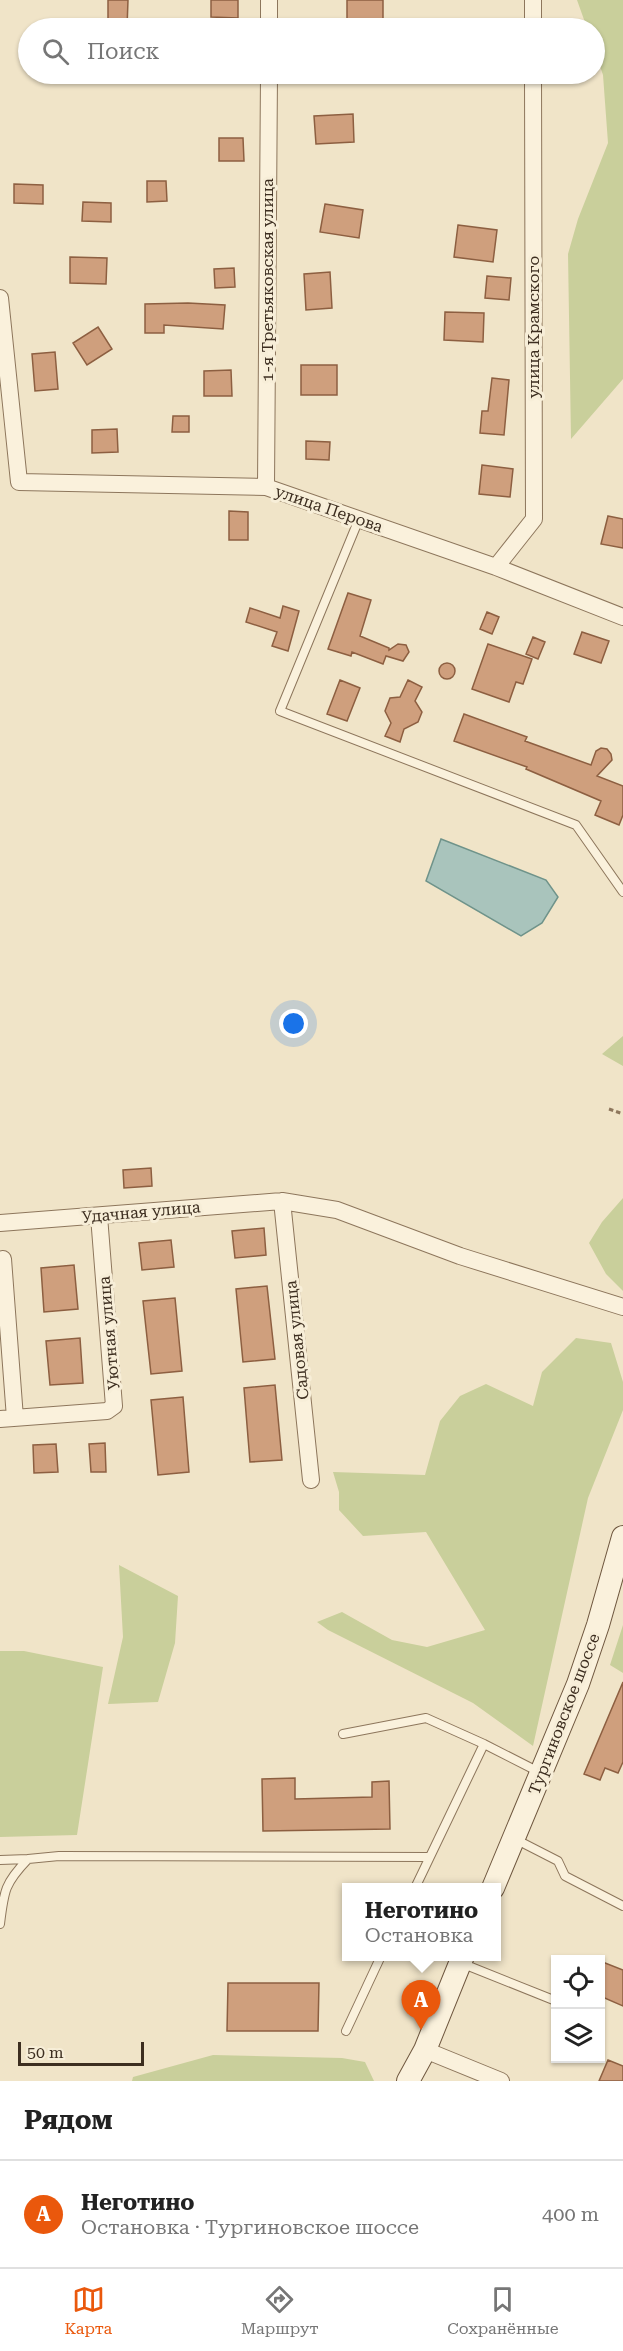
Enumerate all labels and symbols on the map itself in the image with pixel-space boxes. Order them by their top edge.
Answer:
street label: 1-я Третьяковская улица [258,178,277,382]
street label: улица Крамского [524,256,543,398]
street label: улица Перова [273,482,386,536]
your location [279,1009,308,1038]
street label: Удачная улица [81,1197,201,1227]
street label: Уютная улица [95,1275,123,1391]
street label: Садовая улица [281,1279,313,1401]
street label: Тургиновское шоссе [524,1630,604,1797]
pin: A [402,1980,440,2030]
scale bar [18,2039,144,2066]

